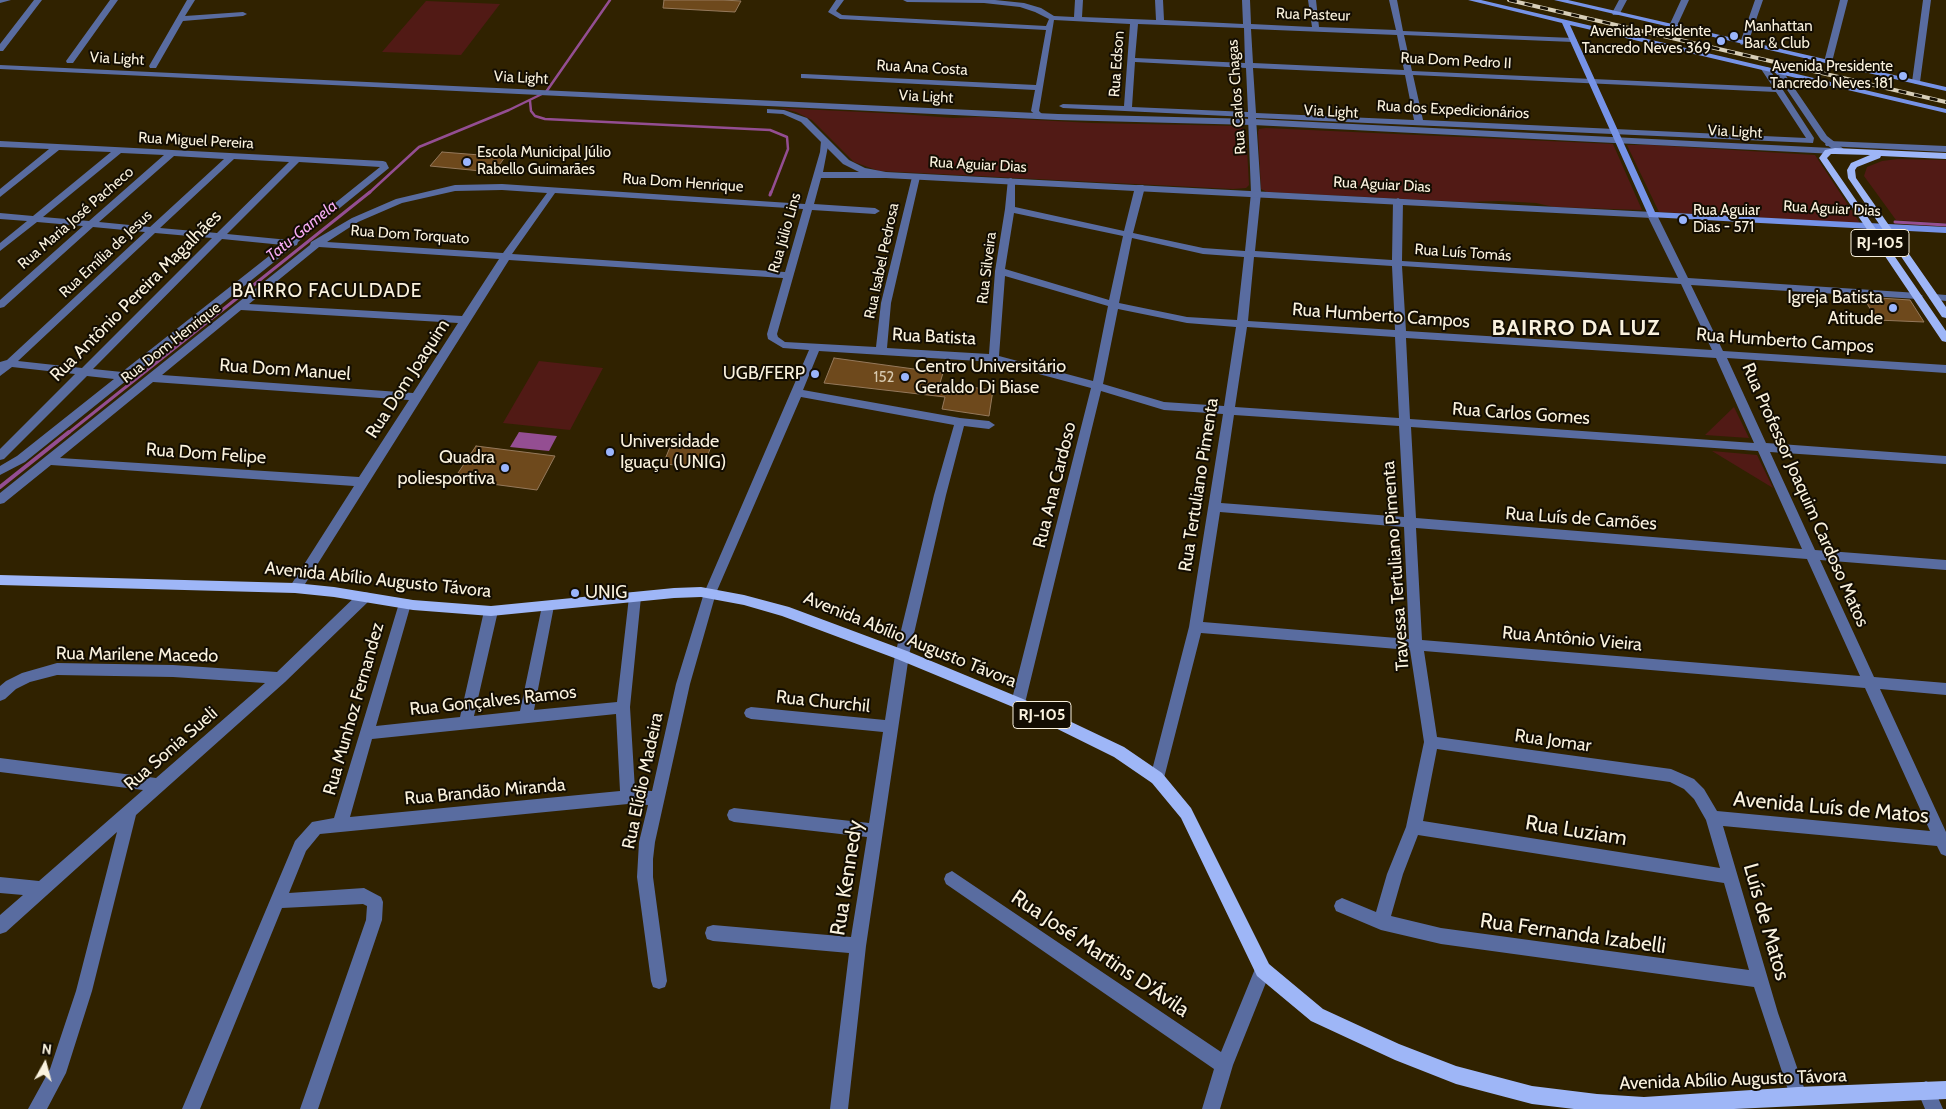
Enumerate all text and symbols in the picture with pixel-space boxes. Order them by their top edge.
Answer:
street label: Rua Pasteur [1276,5,1350,25]
place label: Manhattan Bar & Club [1744,18,1813,53]
place label: Avenida Presidente Tancredo Neves 369 [1582,23,1711,58]
street label: Rua Edson [1106,30,1128,98]
marker: Manhattan Bar & Club [1728,30,1740,42]
marker: Avenida Presidente Tancredo Neves 369 [1715,35,1727,47]
street label: Rua Carlos Chagas [1224,39,1250,155]
street label: Via Light [89,49,145,69]
street label: Rua Dom Pedro II [1400,49,1512,73]
street label: Rua Ana Costa [876,57,968,79]
place label: Avenida Presidente Tancredo Neves 181 [1770,58,1893,93]
street label: Via Light [493,68,549,88]
marker: Avenida Presidente Tancredo Neves 181 [1897,70,1909,82]
street label: Via Light [898,87,954,107]
street label: Rua dos Expedicionários [1376,97,1530,123]
street label: Via Light [1303,102,1359,122]
street label: Via Light [1707,122,1763,142]
street label: Rua Miguel Pereira [138,129,254,153]
place label: Escola Municipal Júlio Rabello Guimarães [477,144,611,179]
street label: Rua Aguiar Dias [929,153,1027,177]
marker: Escola Municipal Júlio Rabello Guimarães [461,156,473,168]
street label: Rua Maria José Pacheco [14,163,138,273]
street label: Rua Dom Henrique [622,170,744,196]
street label: Rua Aguiar Dias [1333,173,1431,197]
street label: Rua Júlio Lins [765,191,805,275]
water label: Tatu-Gamela [263,197,341,265]
street label: Rua Aguiar Dias [1783,197,1881,221]
street label: Rua Isabel Pedrosa [861,201,903,321]
place label: Rua Aguiar Dias - 571 [1693,202,1760,237]
street label: Rua Antônio Pereira Magalhães [46,206,226,386]
street label: Rua Emília de Jesus [56,206,156,302]
marker: Rua Aguiar Dias - 571 [1677,214,1689,226]
street label: Rua Dom Torquato [350,222,470,248]
road number: RJ-105 [1851,230,1909,256]
street label: Rua Silveira [974,231,1000,305]
street label: Rua Luís Tomás [1414,241,1512,265]
district label: BAIRRO FACULDADE [230,280,424,302]
place label: Igreja Batista Atitude [1787,287,1883,330]
street label: Rua Dom Henrique [118,299,224,387]
street label: Rua Humberto Campos [1291,299,1471,333]
marker: Igreja Batista Atitude [1887,302,1899,314]
street label: Rua Dom Joaquim [362,315,454,443]
district label: BAIRRO DA LUZ [1490,316,1662,342]
street label: Rua Batista [891,324,977,350]
street label: Rua Humberto Campos [1695,324,1875,358]
street label: Rua Dom Manuel [219,355,351,385]
place label: Centro Universitário Geraldo Di Biase [915,356,1066,398]
street label: Rua Professor Joaquim Cardoso Matos [1737,360,1873,630]
place label: UGB/FERP [723,363,805,385]
marker: UGB/FERP [809,368,821,380]
house number: 152 [874,369,894,387]
marker: Centro Universitário Geraldo Di Biase [899,371,911,383]
street label: Rua Tertuliano Pimenta [1175,397,1223,573]
street label: Rua Carlos Gomes [1451,398,1591,430]
street label: Rua Ana Cardoso [1029,420,1081,550]
place label: Universidade Iguaçu (UNIG) [620,431,726,474]
street label: Rua Dom Felipe [145,439,267,469]
marker: Universidade Iguaçu (UNIG) [604,446,616,458]
place label: Quadra poliesportiva [397,447,495,489]
street label: Travessa Tertuliano Pimenta [1378,460,1414,672]
marker: Quadra poliesportiva [499,462,511,474]
street label: Rua Luís de Camões [1505,503,1657,535]
street label: Avenida Abílio Augusto Távora [264,557,492,603]
place label: UNIG [585,582,627,604]
marker: UNIG [569,587,581,599]
street label: Avenida Abílio Augusto Távora [800,587,1020,693]
street label: Rua Munhoz Fernandez [319,620,389,798]
street label: Rua Antônio Vieira [1501,622,1643,656]
street label: Rua Marilene Macedo [56,643,218,667]
street label: Rua Gonçalves Ramos [409,681,577,721]
street label: Rua Churchil [775,686,871,718]
road number: RJ-105 [1013,702,1071,728]
street label: Rua Sonia Sueli [120,703,222,795]
street label: Rua Elídio Madeira [618,711,668,851]
street label: Rua Jomar [1513,725,1593,757]
street label: Rua Brandão Miranda [404,774,566,810]
street label: Avenida Luís de Matos [1732,787,1930,829]
street label: Rua Luziam [1523,811,1629,851]
street label: Rua Kennedy [825,818,869,938]
street label: Luís de Matos [1737,861,1795,983]
street label: Rua José Martins D'Ávila [1006,885,1194,1023]
street label: Rua Fernanda Izabelli [1478,908,1668,960]
north arrow [20,1039,70,1089]
text: N [41,1040,53,1059]
street label: Avenida Abílio Augusto Távora [1619,1065,1847,1095]

